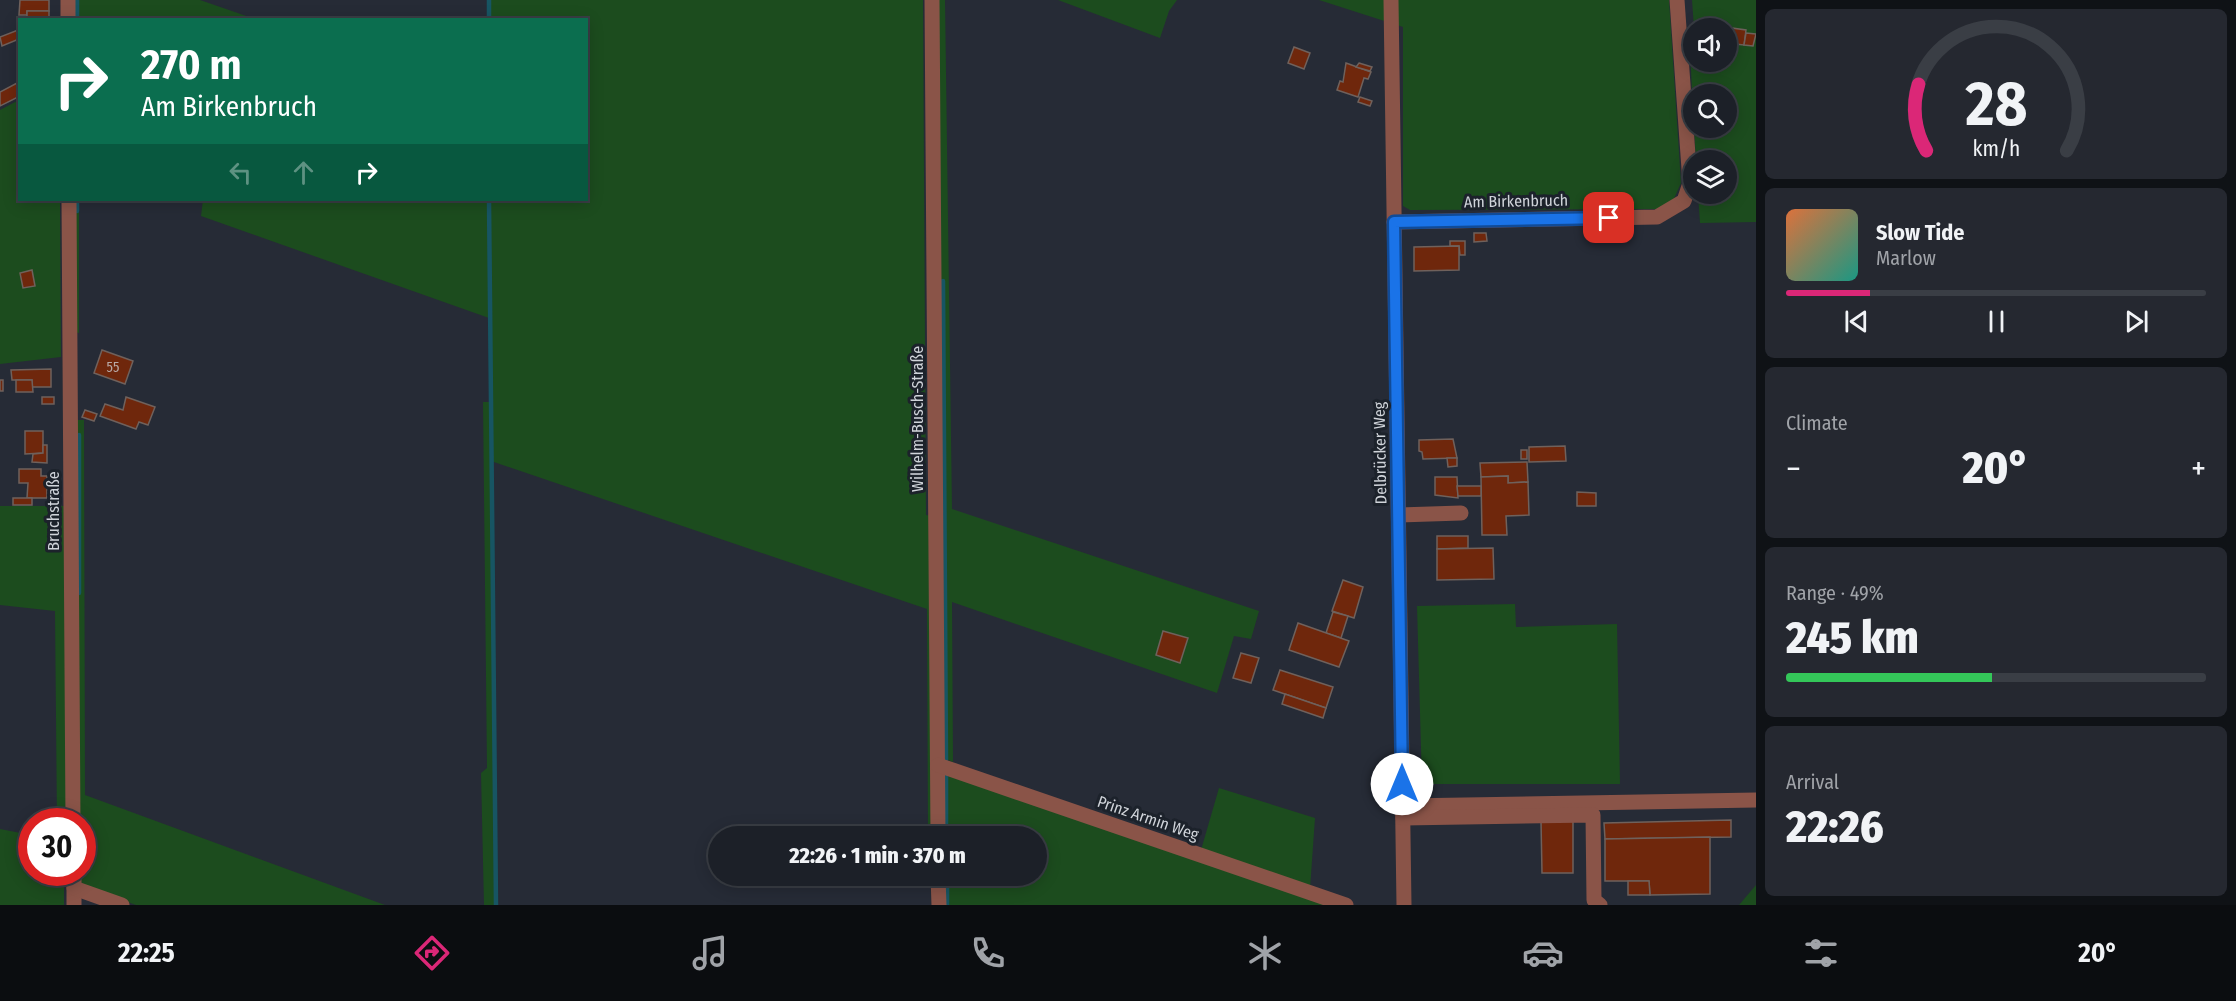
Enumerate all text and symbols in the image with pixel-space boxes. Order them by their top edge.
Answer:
map controls [1683,18,1737,204]
button: sound [1683,18,1737,72]
text: 270 m [141,40,241,90]
icon: right [42,42,120,120]
text: 28 [1964,67,2027,142]
button: search [1683,84,1737,138]
text: Am Birkenbruch [141,91,317,123]
text: km/h [1972,136,2020,162]
button: layers [1683,150,1737,204]
icon: left [224,156,257,189]
icon: ahead [287,156,320,189]
icon: right [350,156,383,189]
street label: Am Birkenbruch [1464,191,1568,211]
pin [1583,192,1634,243]
icon: arrive [1592,201,1625,234]
text: Slow Tide [1876,219,1964,246]
text: Marlow [1876,246,1936,270]
icon: previous [1840,305,1873,338]
icon: pause [1980,305,2013,338]
icon: next [2120,305,2153,338]
street label: Wilhelm-Busch-Straße [908,346,927,492]
house number: 55 [107,359,119,376]
street label: Delbrücker Weg [1370,401,1390,504]
text: Climate [1786,411,1848,435]
text: 20° [1962,441,2029,495]
text: − [1786,449,1801,489]
text: + [2191,449,2206,489]
street label: Bruchstraße [44,471,63,551]
text: Range · 49% [1786,581,1884,605]
text: 245 km [1786,611,1919,665]
position arrow [1370,752,1434,816]
text: Arrival [1786,770,1839,794]
street label: Prinz Armin Weg [1095,792,1202,844]
text: 22:26 [1786,800,1884,854]
speed limit sign: 30 [18,808,96,886]
text: 22:26 · 1 min · 370 m [789,842,966,869]
icon: directions [411,932,453,974]
icon: music [689,932,731,974]
icon: phone [967,932,1009,974]
icon: climate [1244,932,1286,974]
icon: car [1522,932,1564,974]
icon: filters [1800,932,1842,974]
text: 22:25 [118,937,175,969]
text: 20° [2078,937,2118,969]

